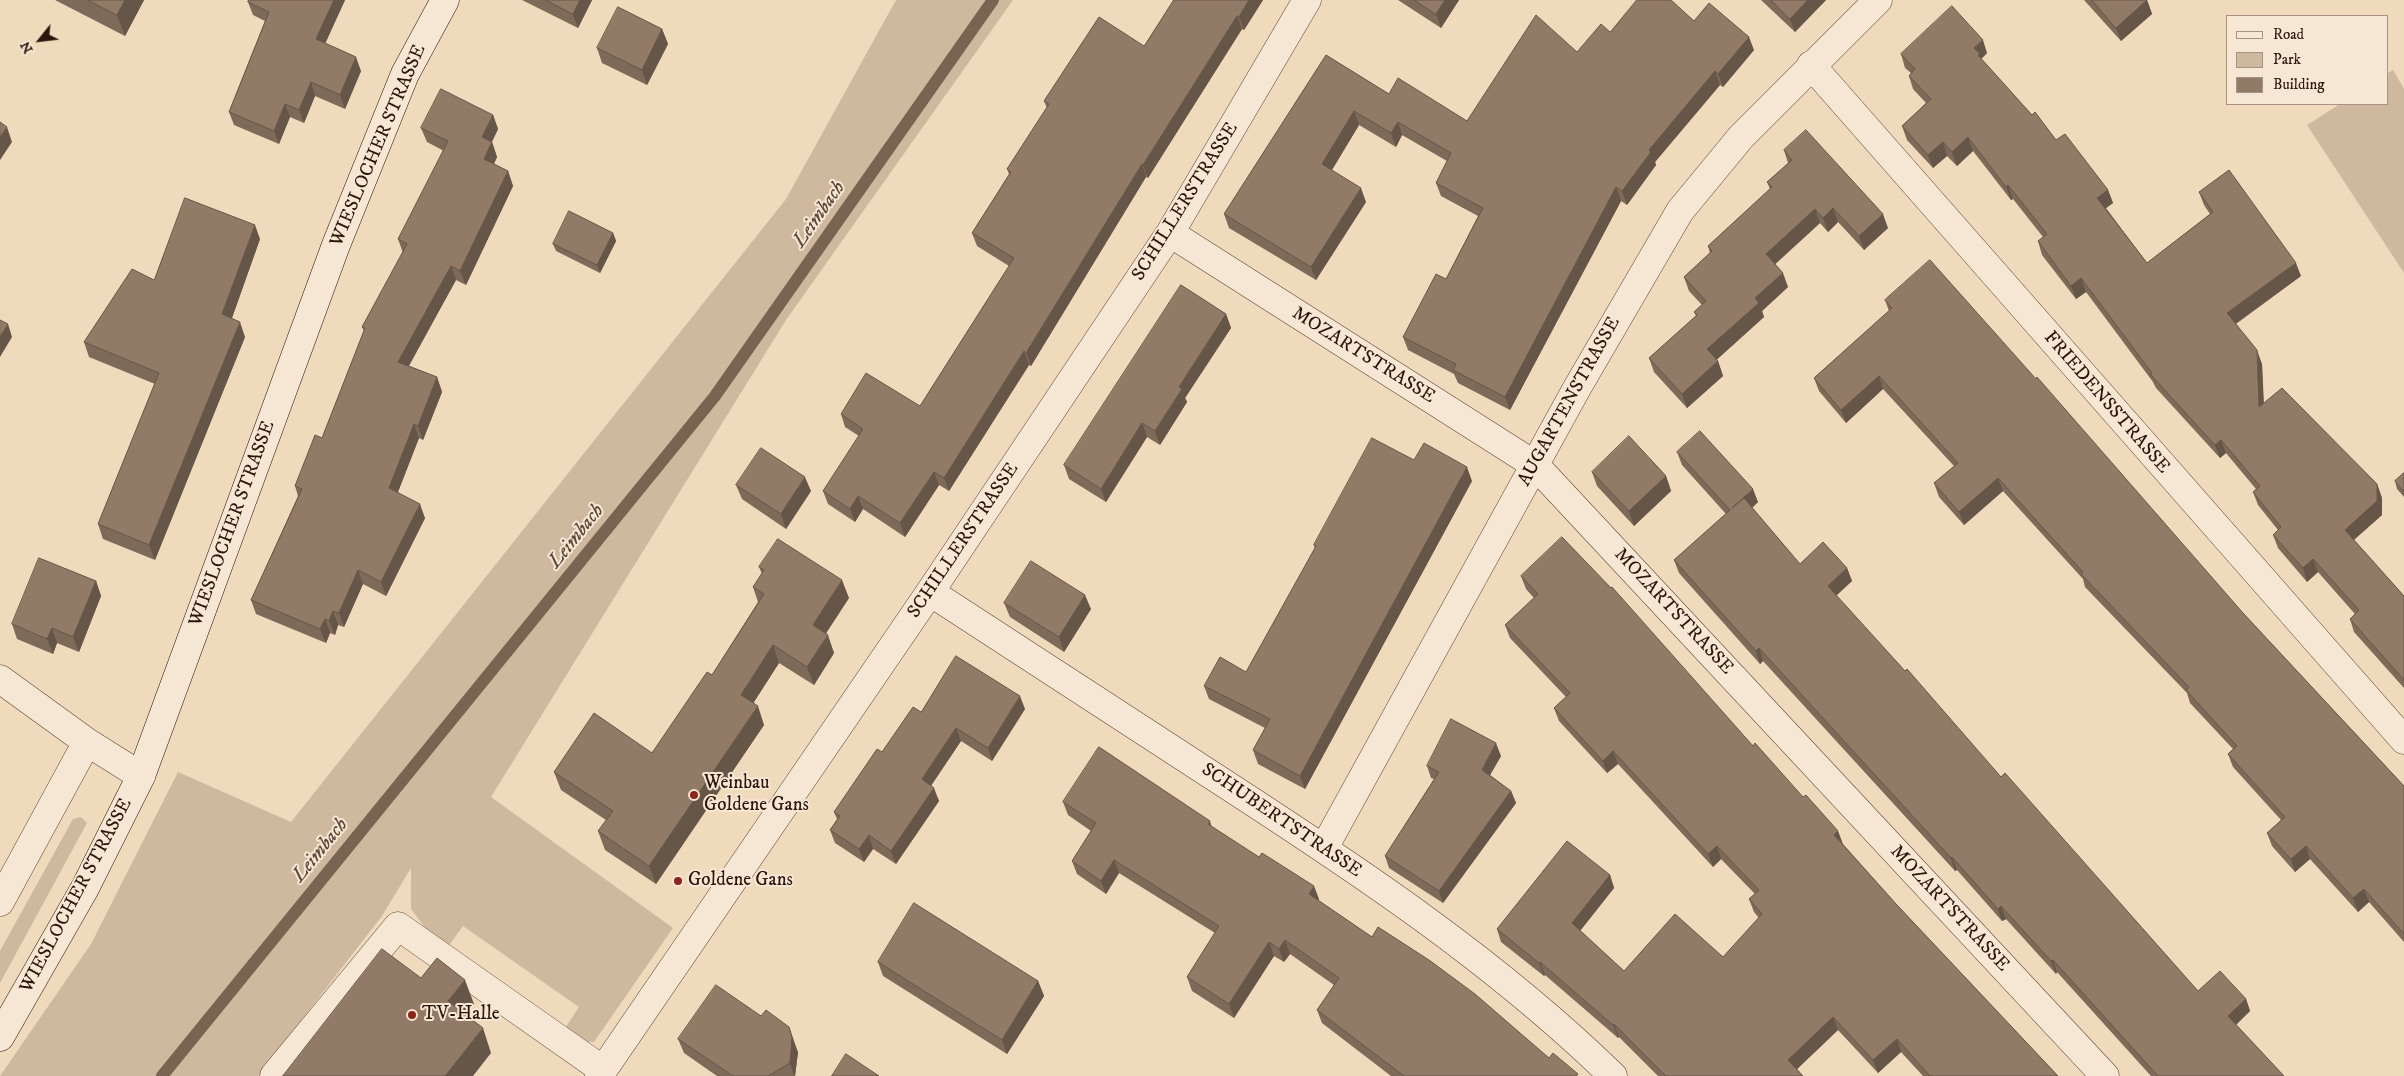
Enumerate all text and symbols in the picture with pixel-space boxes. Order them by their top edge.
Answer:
north arrow [15,15,65,65]
legend [2226,15,2389,105]
text: Road [2273,25,2304,44]
text: N [16,38,38,57]
street label: WIESLOCHER STRASSE [326,42,432,250]
text: Park [2273,50,2301,69]
text: Building [2273,75,2325,94]
street label: SCHILLERSTRASSE [1128,119,1244,285]
water label: Leimbach [789,177,851,253]
street label: MOZARTSTRASSE [1287,303,1439,409]
street label: AUGARTENSTRASSE [1514,313,1626,491]
street label: FRIEDENSSTRASSE [2038,327,2174,479]
street label: WIESLOCHER STRASSE [185,418,281,630]
street label: SCHILLERSTRASSE [904,459,1024,623]
water label: Leimbach [544,500,610,574]
street label: MOZARTSTRASSE [1609,544,1737,680]
street label: SCHUBERTSTRASSE [1197,759,1365,883]
place label: Weinbau Goldene Gans [704,773,809,817]
marker: Weinbau Goldene Gans [688,789,700,801]
street label: WIESLOCHER STRASSE [16,795,138,997]
water label: Leimbach [288,814,354,888]
street label: MOZARTSTRASSE [1885,841,2013,977]
place label: Goldene Gans [688,870,793,892]
marker: Goldene Gans [672,875,684,887]
place label: TV-Halle [422,1004,500,1026]
marker: TV-Halle [406,1009,418,1021]

